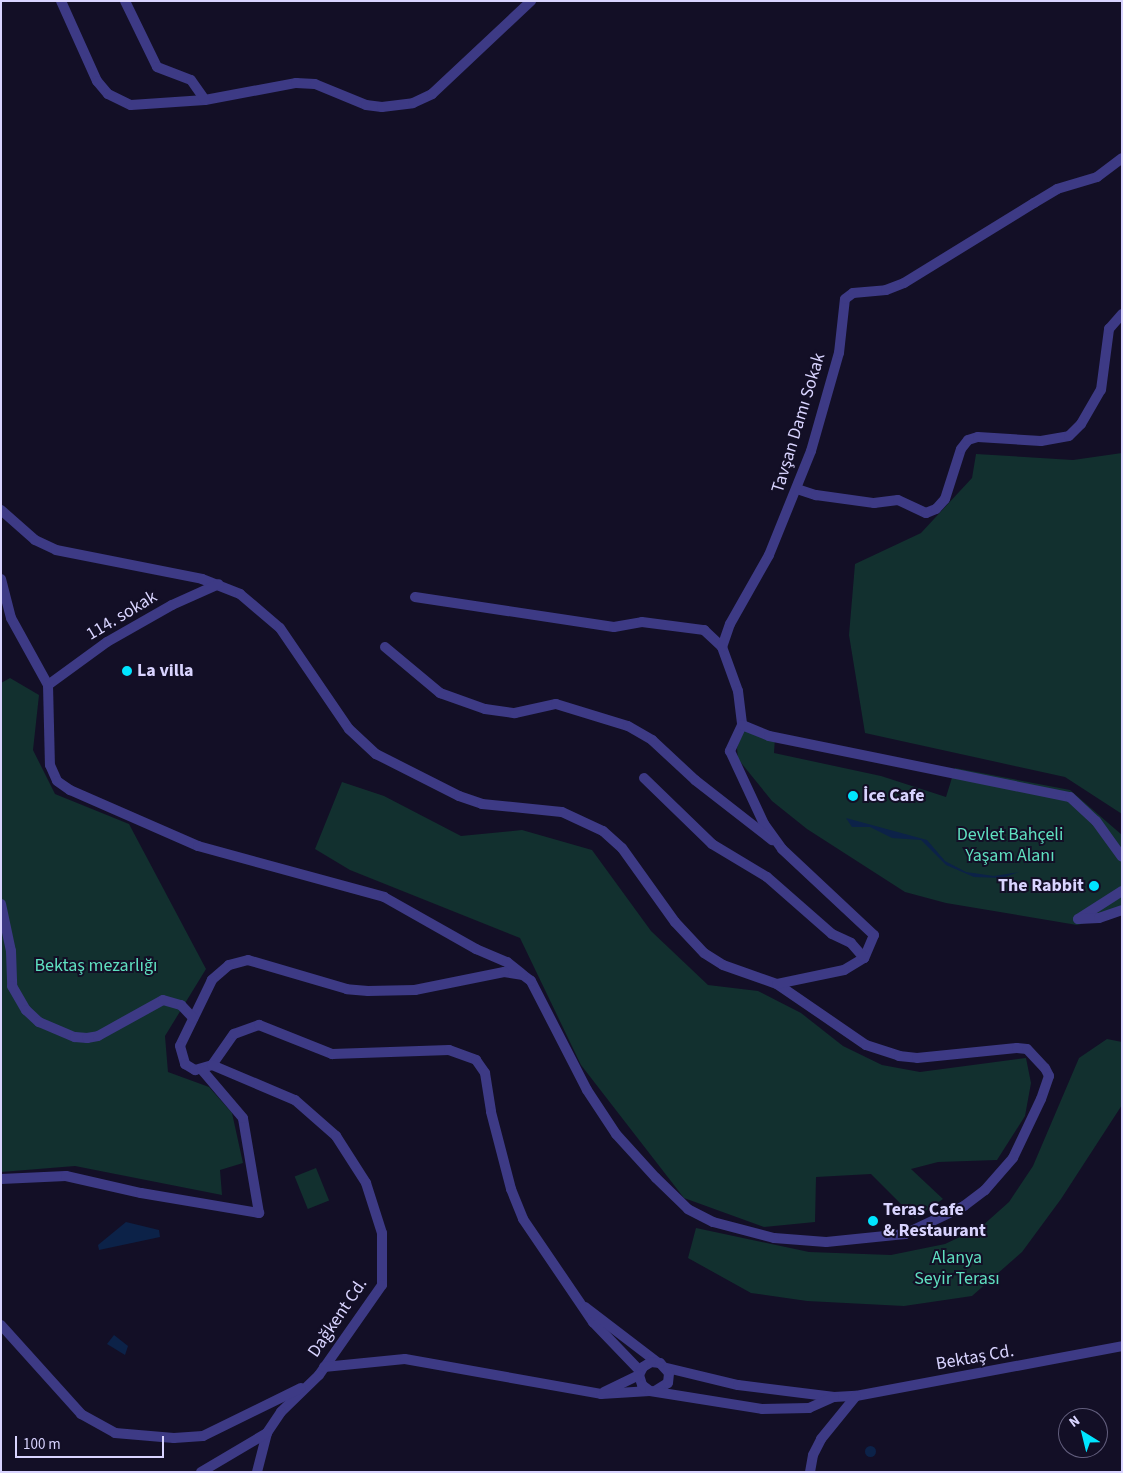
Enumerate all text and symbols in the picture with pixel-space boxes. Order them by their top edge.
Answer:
street label: Tavşan Damı Sokak [767,350,831,496]
street label: 114. sokak [83,586,161,646]
place label: La villa [137,660,194,682]
marker: La villa [121,665,133,677]
place label: İce Cafe [863,785,925,807]
marker: İce Cafe [847,790,859,802]
park label: Devlet Bahçeli Yaşam Alanı [957,825,1063,868]
place label: The Rabbit [998,875,1084,897]
marker: The Rabbit [1088,880,1100,892]
park label: Bektaş mezarlığı [35,955,157,977]
place label: Teras Cafe & Restaurant [883,1200,986,1242]
marker: Teras Cafe & Restaurant [867,1215,879,1227]
park label: Alanya Seyir Terası [914,1248,1000,1290]
street label: Dağkent Cd. [304,1274,372,1362]
street label: Bektaş Cd. [934,1341,1016,1375]
north arrow [1058,1408,1108,1458]
text: N [1065,1411,1084,1433]
scale bar [18,1426,166,1458]
text: 100 m [23,1434,61,1455]

